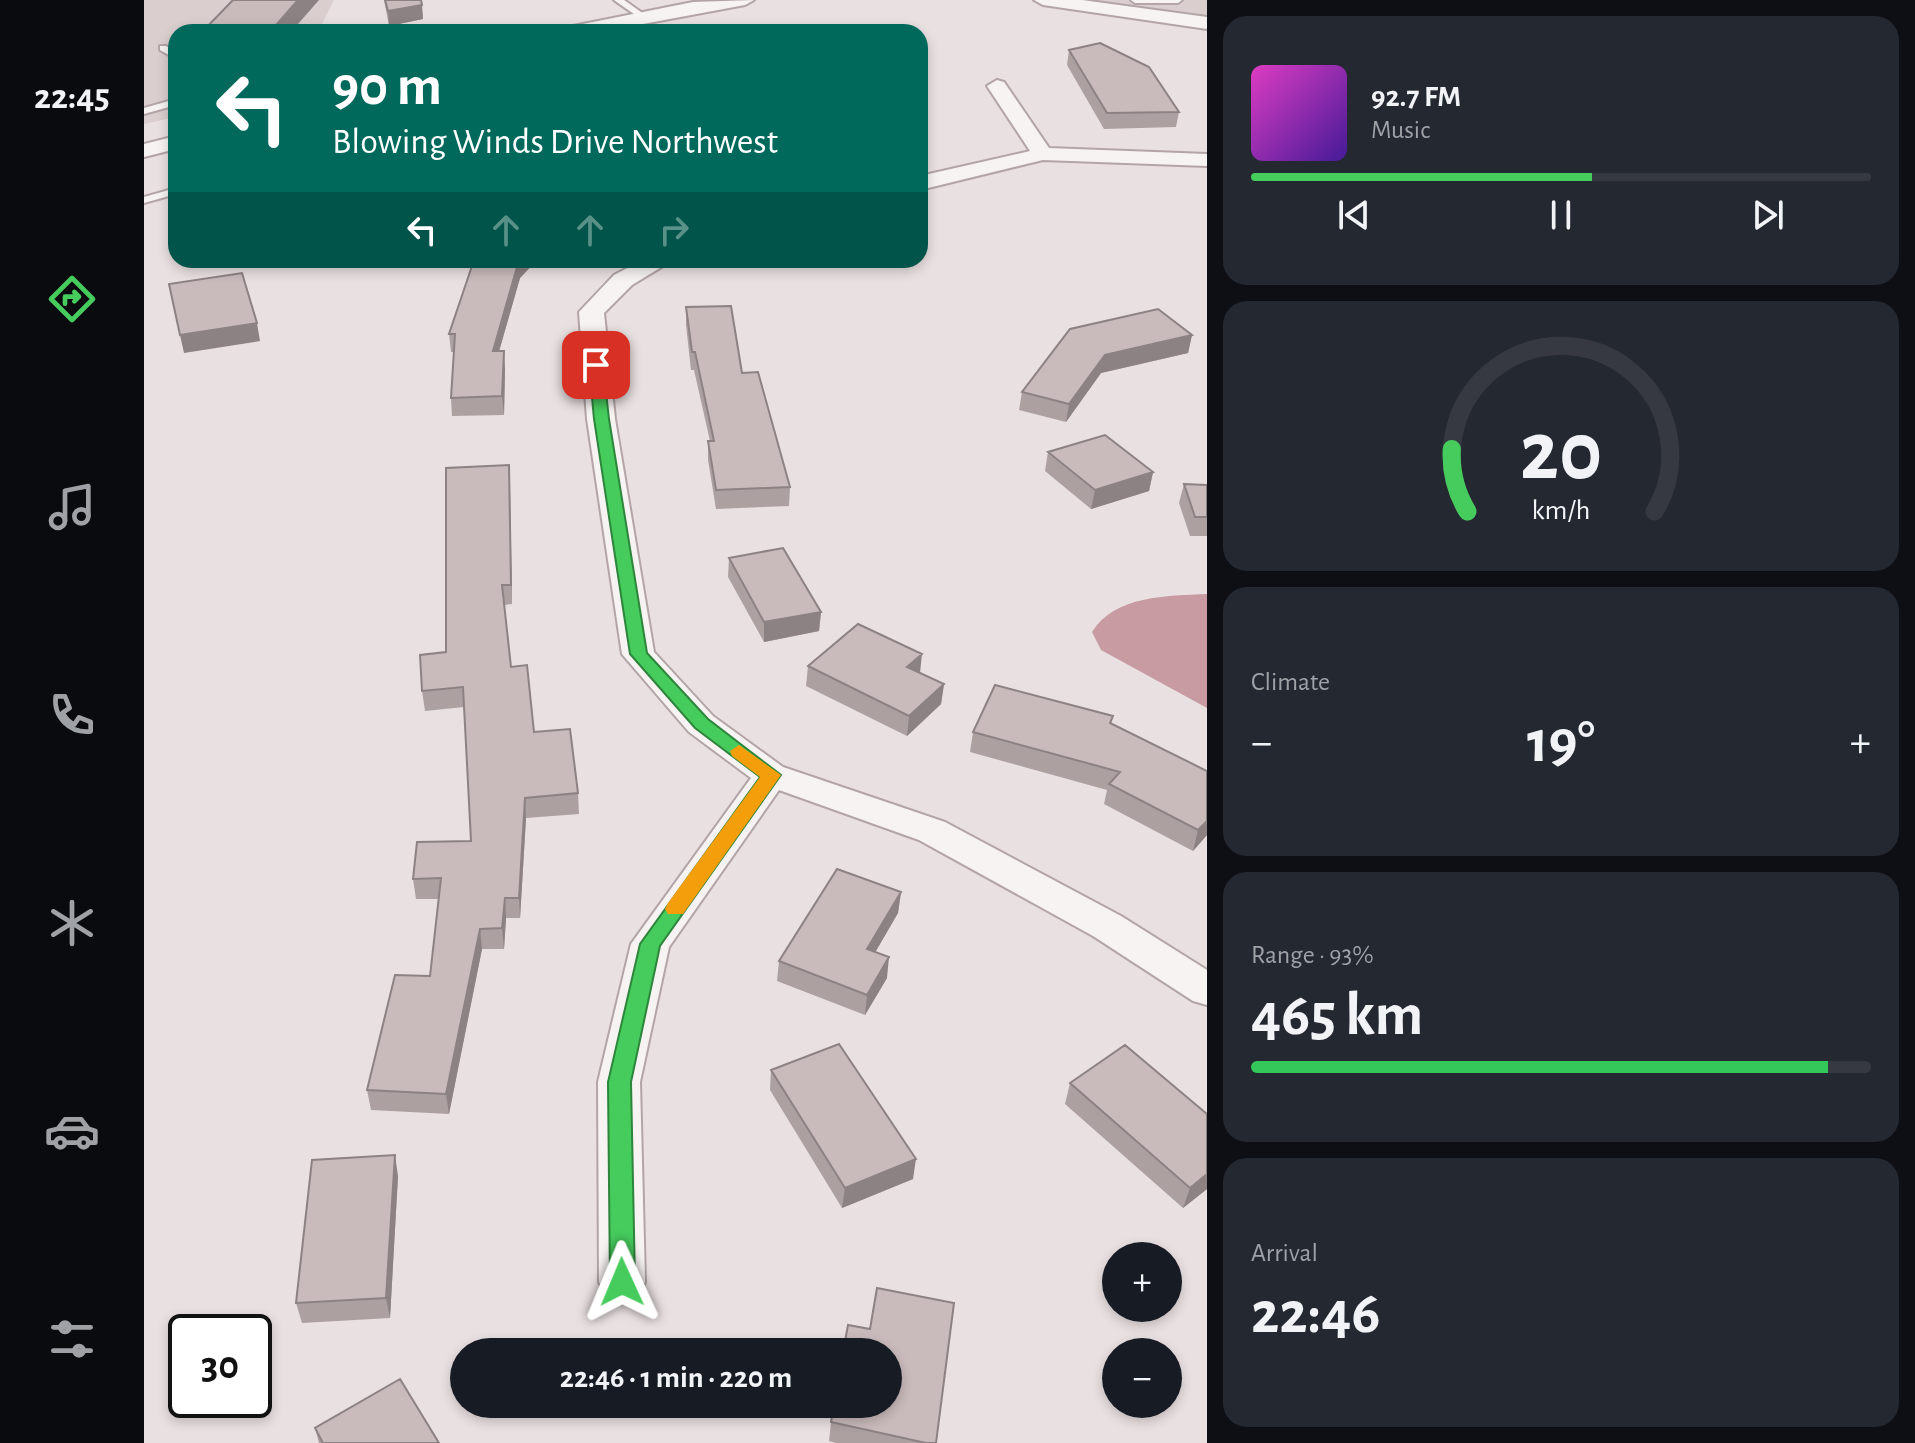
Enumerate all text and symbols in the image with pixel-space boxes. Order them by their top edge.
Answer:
icon: left [200,56,304,160]
text: 90 m [332,59,442,115]
text: 22:45 [34,79,110,115]
text: 92.7 FM [1371,82,1461,112]
text: Music [1371,117,1430,143]
text: Blowing Winds Drive Northwest [332,124,778,160]
icon: previous [1332,193,1376,237]
icon: pause [1539,193,1583,237]
icon: next [1746,193,1790,237]
icon: left [400,208,444,252]
icon: ahead [484,208,528,252]
icon: ahead [568,208,612,252]
icon: right [652,208,696,252]
icon: directions [44,271,100,327]
pin [562,331,630,399]
icon: arrive [574,343,618,387]
text: 20 [1520,411,1602,495]
icon: music [44,479,100,535]
text: km/h [1532,496,1590,525]
text: Climate [1251,669,1330,695]
icon: phone [44,687,100,743]
text: 19° [1527,713,1595,773]
text: − [1251,721,1272,765]
text: + [1850,721,1871,765]
icon: climate [44,895,100,951]
text: Range · 93% [1251,942,1374,968]
text: 465 km [1251,986,1423,1046]
icon: car [44,1103,100,1159]
position arrow [580,1240,664,1324]
text: Arrival [1251,1240,1318,1266]
map controls [1102,1242,1182,1418]
button: + [1102,1242,1182,1322]
text: 22:46 [1251,1284,1380,1344]
icon: filters [44,1311,100,1367]
speed limit sign: 30 [168,1314,272,1418]
button: − [1102,1338,1182,1418]
text: 22:46 · 1 min · 220 m [560,1363,792,1393]

